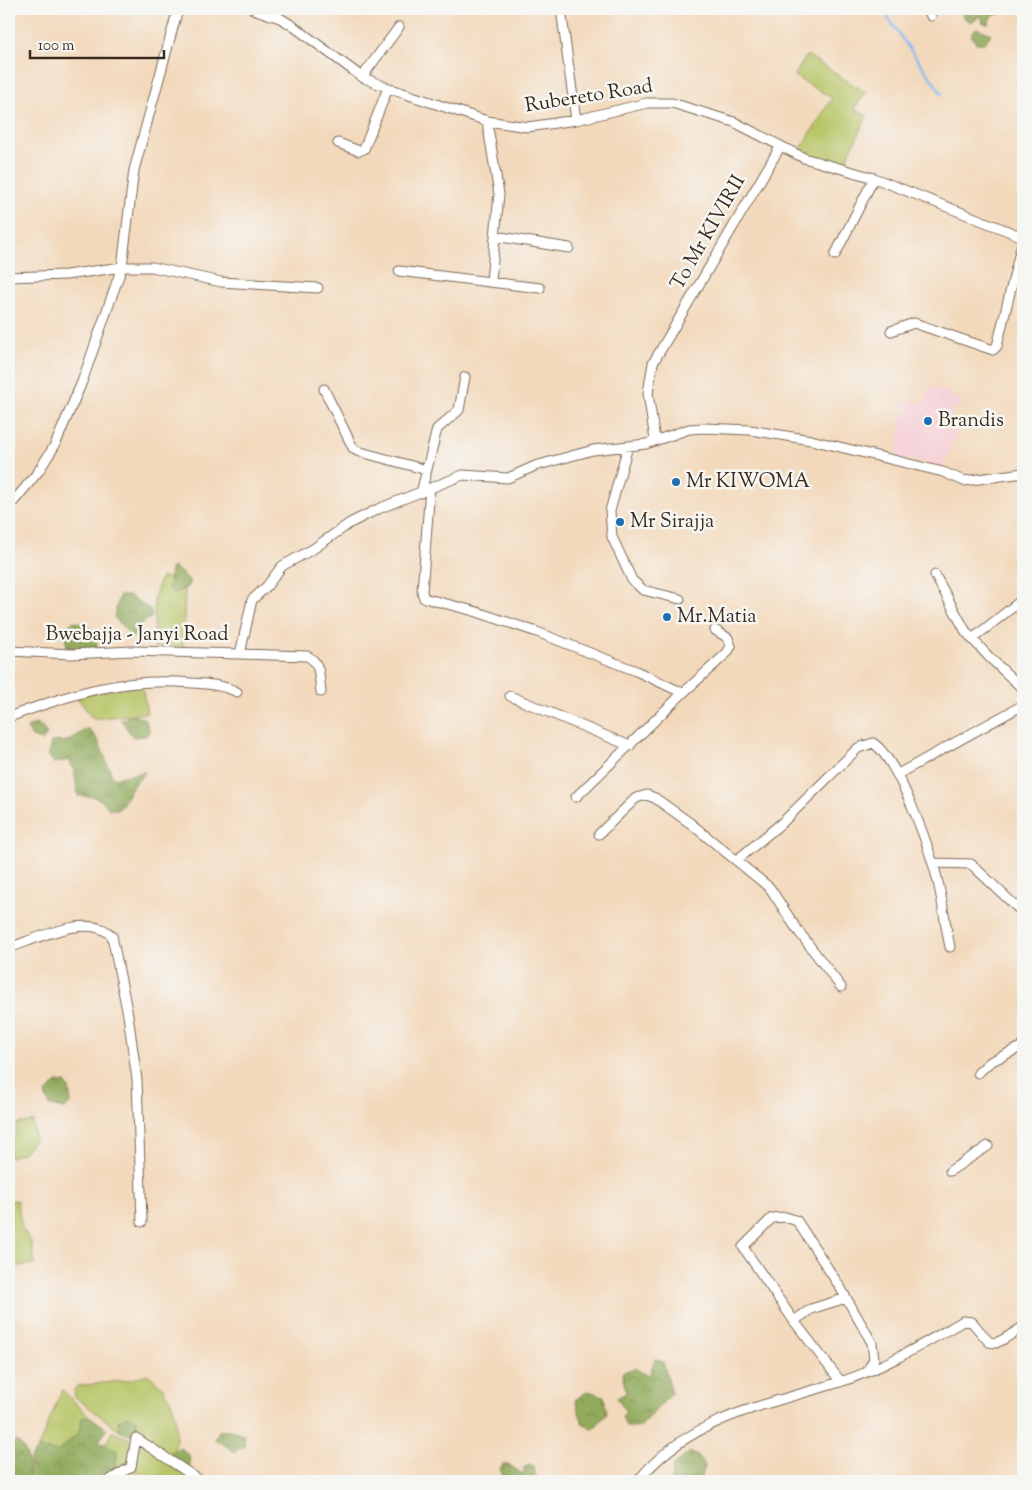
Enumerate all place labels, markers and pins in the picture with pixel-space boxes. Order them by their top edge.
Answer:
place label: Brandis [938,407,1004,436]
marker: Brandis [922,415,934,427]
place label: Mr KIWOMA [686,468,810,497]
marker: Mr KIWOMA [670,476,682,488]
place label: Mr Sirajja [630,508,714,537]
marker: Mr Sirajja [614,516,626,528]
place label: Mr.Matia [677,603,757,632]
marker: Mr.Matia [661,611,673,623]

